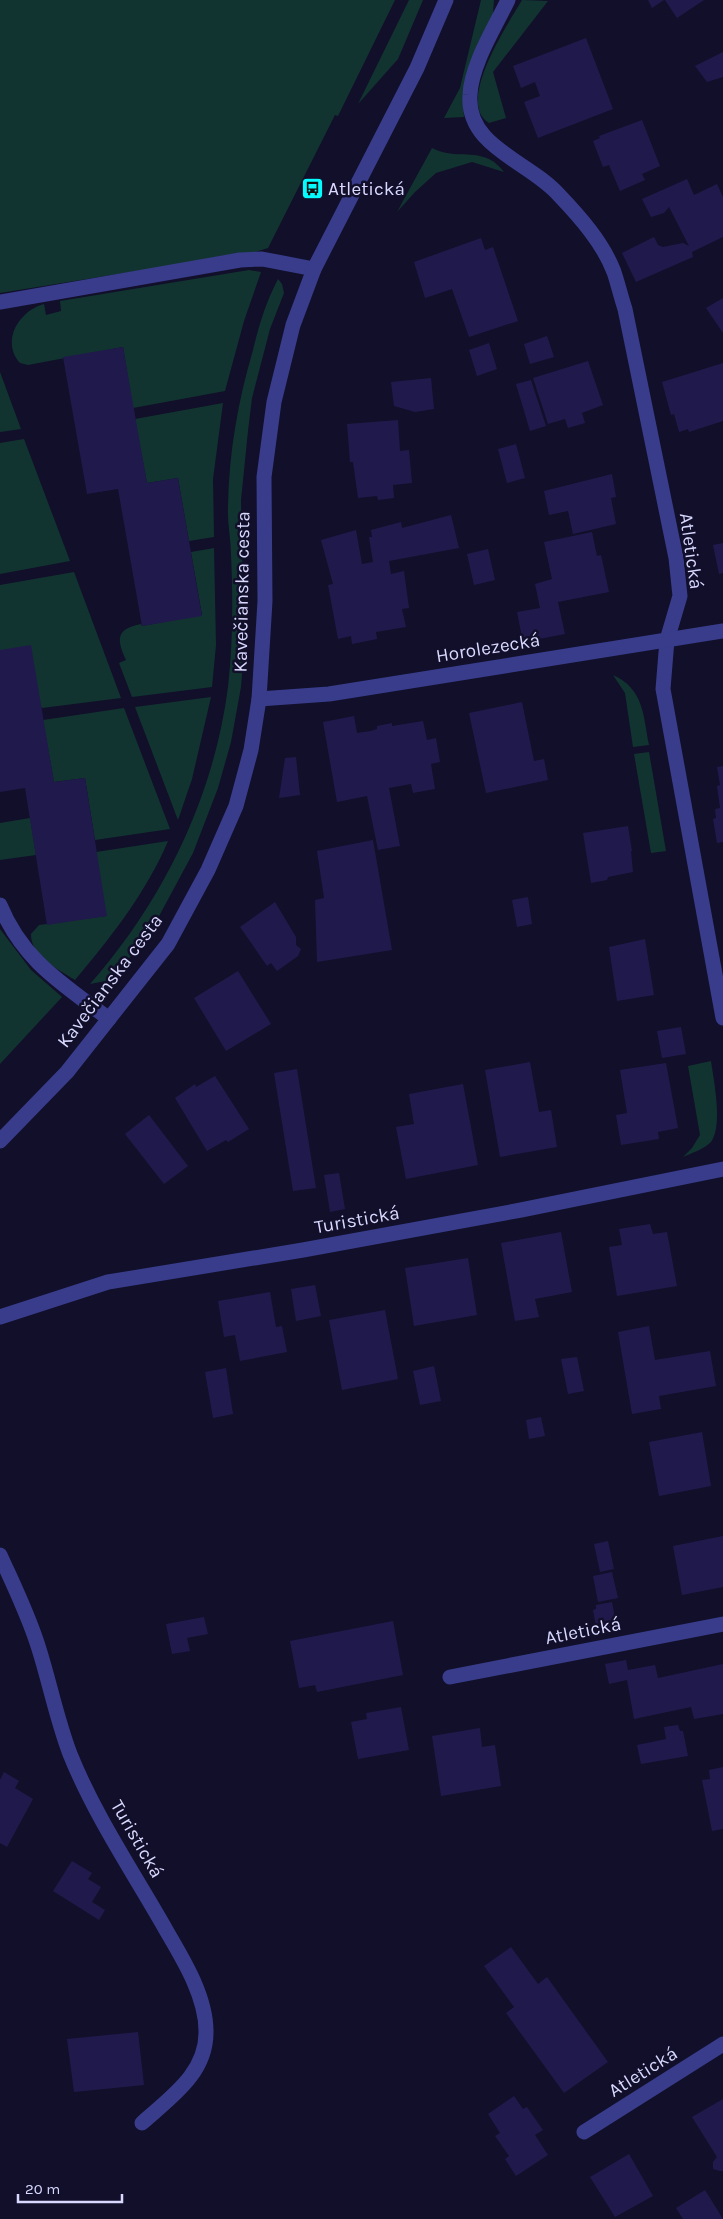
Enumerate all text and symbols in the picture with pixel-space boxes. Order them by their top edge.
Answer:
bus stop icon: Atletická [300,177,324,201]
place label: Atletická [328,178,405,200]
street label: Kavečianska cesta [230,511,254,673]
street label: Atletická [675,511,707,591]
street label: Horolezecká [434,629,542,667]
street label: Kavečianska cesta [53,910,167,1052]
street label: Turistická [313,1202,401,1238]
street label: Atletická [543,1613,623,1649]
street label: Turistická [106,1796,168,1882]
street label: Atletická [605,2042,681,2102]
scale bar [18,2172,121,2204]
text: 20 m [25,2180,60,2198]

